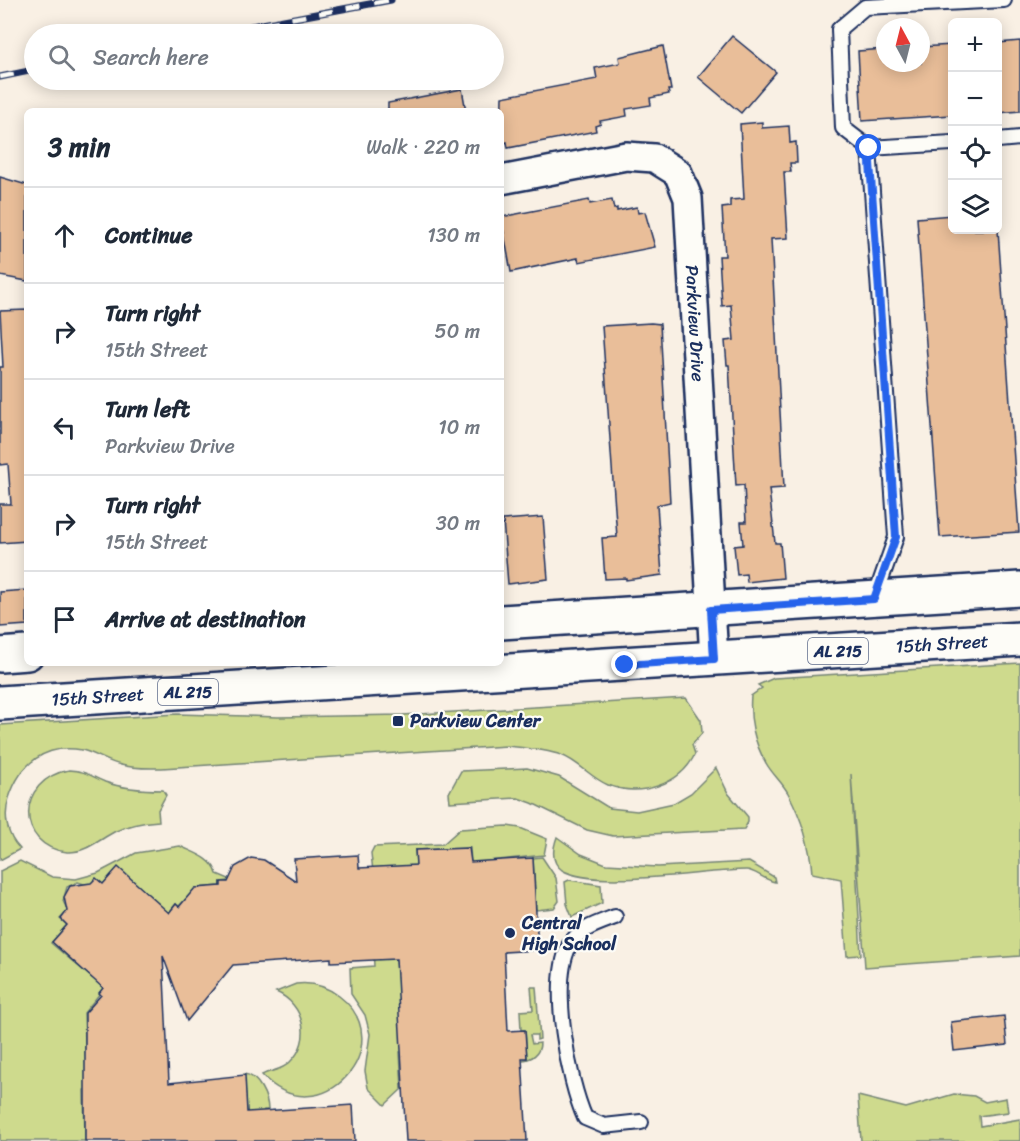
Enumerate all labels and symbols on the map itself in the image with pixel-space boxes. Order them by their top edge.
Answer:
north arrow [876,18,930,72]
route start [855,134,881,160]
street label: Parkview Drive [676,264,714,382]
street label: 15th Street [895,625,990,663]
road number: AL 215 [808,638,868,664]
route end [611,651,637,677]
street label: 15th Street [50,678,145,716]
road number: AL 215 [158,679,218,705]
place label: Parkview Center [410,705,542,737]
marker: Parkview Center [391,714,405,728]
place label: Central High School [521,907,617,960]
marker: Central High School [503,926,517,940]

